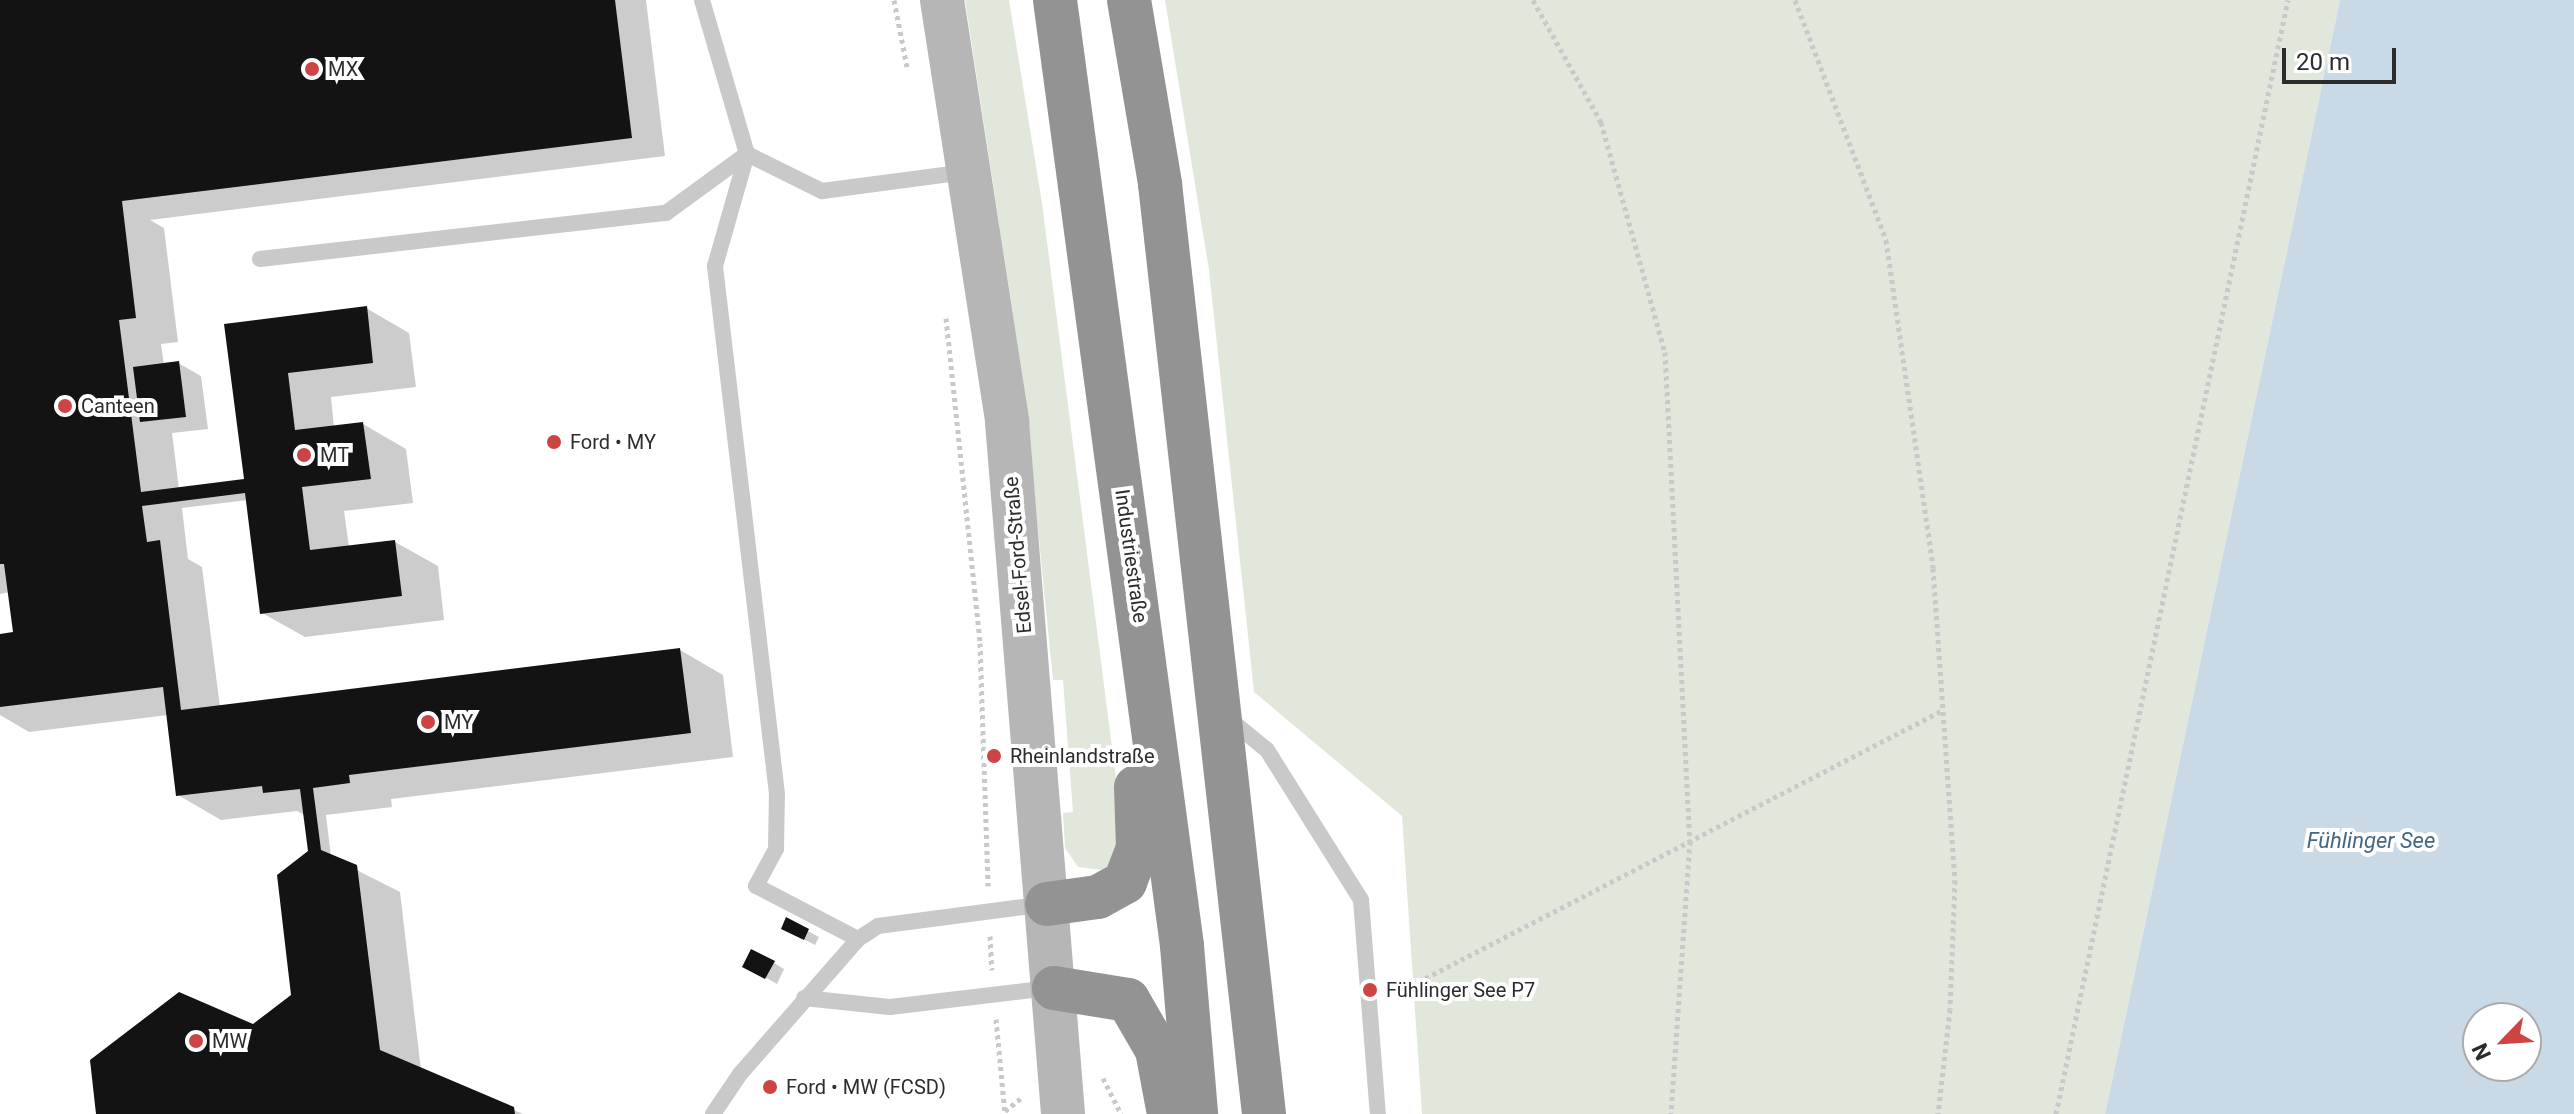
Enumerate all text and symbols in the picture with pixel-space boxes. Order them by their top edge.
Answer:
scale bar [2286,32,2400,82]
text: 20 m [2296,48,2350,76]
place label: MX [328,57,358,81]
marker: MX [303,60,321,78]
place label: Canteen [81,394,155,418]
marker: Canteen [56,397,74,415]
place label: Ford • MY [570,430,656,454]
marker: Ford • MY [545,433,563,451]
place label: MT [320,443,349,467]
marker: MT [295,446,313,464]
street label: Edsel-Ford-Straße [999,475,1037,635]
street label: Industriestraße [1110,488,1152,624]
place label: MY [444,710,473,734]
marker: MY [419,713,437,731]
place label: Rheinlandstraße [1010,744,1155,768]
marker: Rheinlandstraße [985,747,1003,765]
water label: Fühlinger See [2307,828,2435,854]
place label: Fühlinger See P7 [1386,978,1535,1002]
marker: Fühlinger See P7 [1361,981,1379,999]
north arrow [2462,1002,2542,1082]
place label: MW [212,1029,247,1053]
marker: MW [187,1032,205,1050]
text: N [2467,1039,2496,1064]
place label: Ford • MW (FCSD) [786,1075,946,1099]
marker: Ford • MW (FCSD) [761,1078,779,1096]

